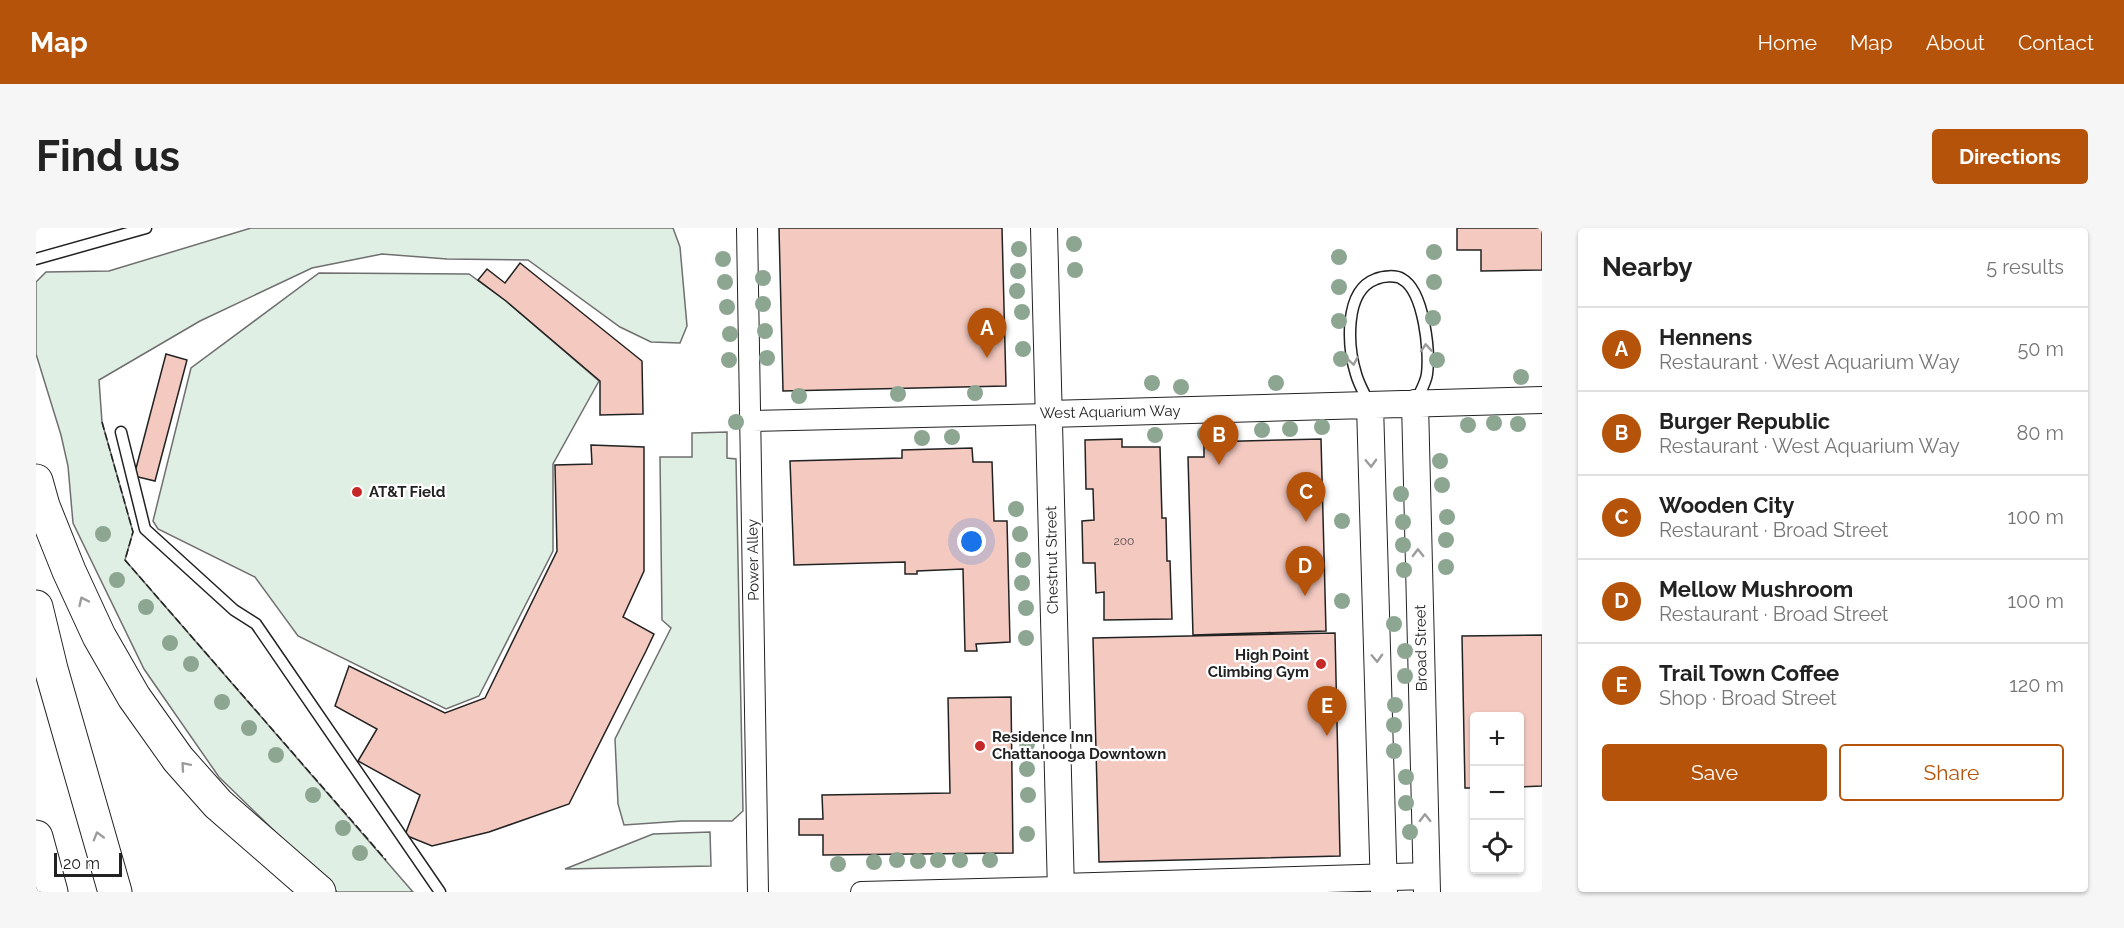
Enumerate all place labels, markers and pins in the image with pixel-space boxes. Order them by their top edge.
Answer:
pin: A [968,308,1006,358]
pin: B [1200,416,1238,465]
pin: C [1286,472,1326,522]
place label: AT&T Field [369,483,446,501]
marker: AT&T Field [350,485,364,499]
pin: D [1286,546,1324,596]
place label: High Point Climbing Gym [1208,646,1309,681]
marker: High Point Climbing Gym [1314,657,1328,671]
pin: E [1308,686,1346,736]
place label: Residence Inn Chattanooga Downtown [992,728,1166,763]
marker: Residence Inn Chattanooga Downtown [973,739,987,753]

